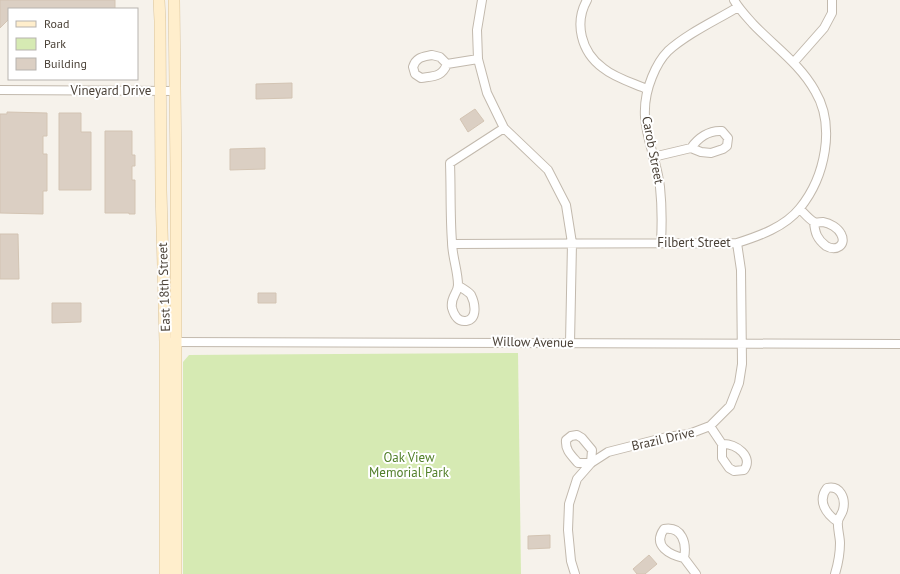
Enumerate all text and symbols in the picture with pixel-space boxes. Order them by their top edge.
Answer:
legend [8,8,138,80]
text: Road [44,16,69,31]
text: Park [44,36,66,51]
text: Building [44,56,87,71]
street label: Vineyard Drive [70,82,151,99]
street label: Carob Street [638,115,668,186]
street label: Filbert Street [657,234,731,251]
street label: East 18th Street [154,242,174,332]
street label: Willow Avenue [492,333,574,351]
street label: Brazil Drive [630,424,696,454]
park label: Oak View Memorial Park [369,449,450,481]

